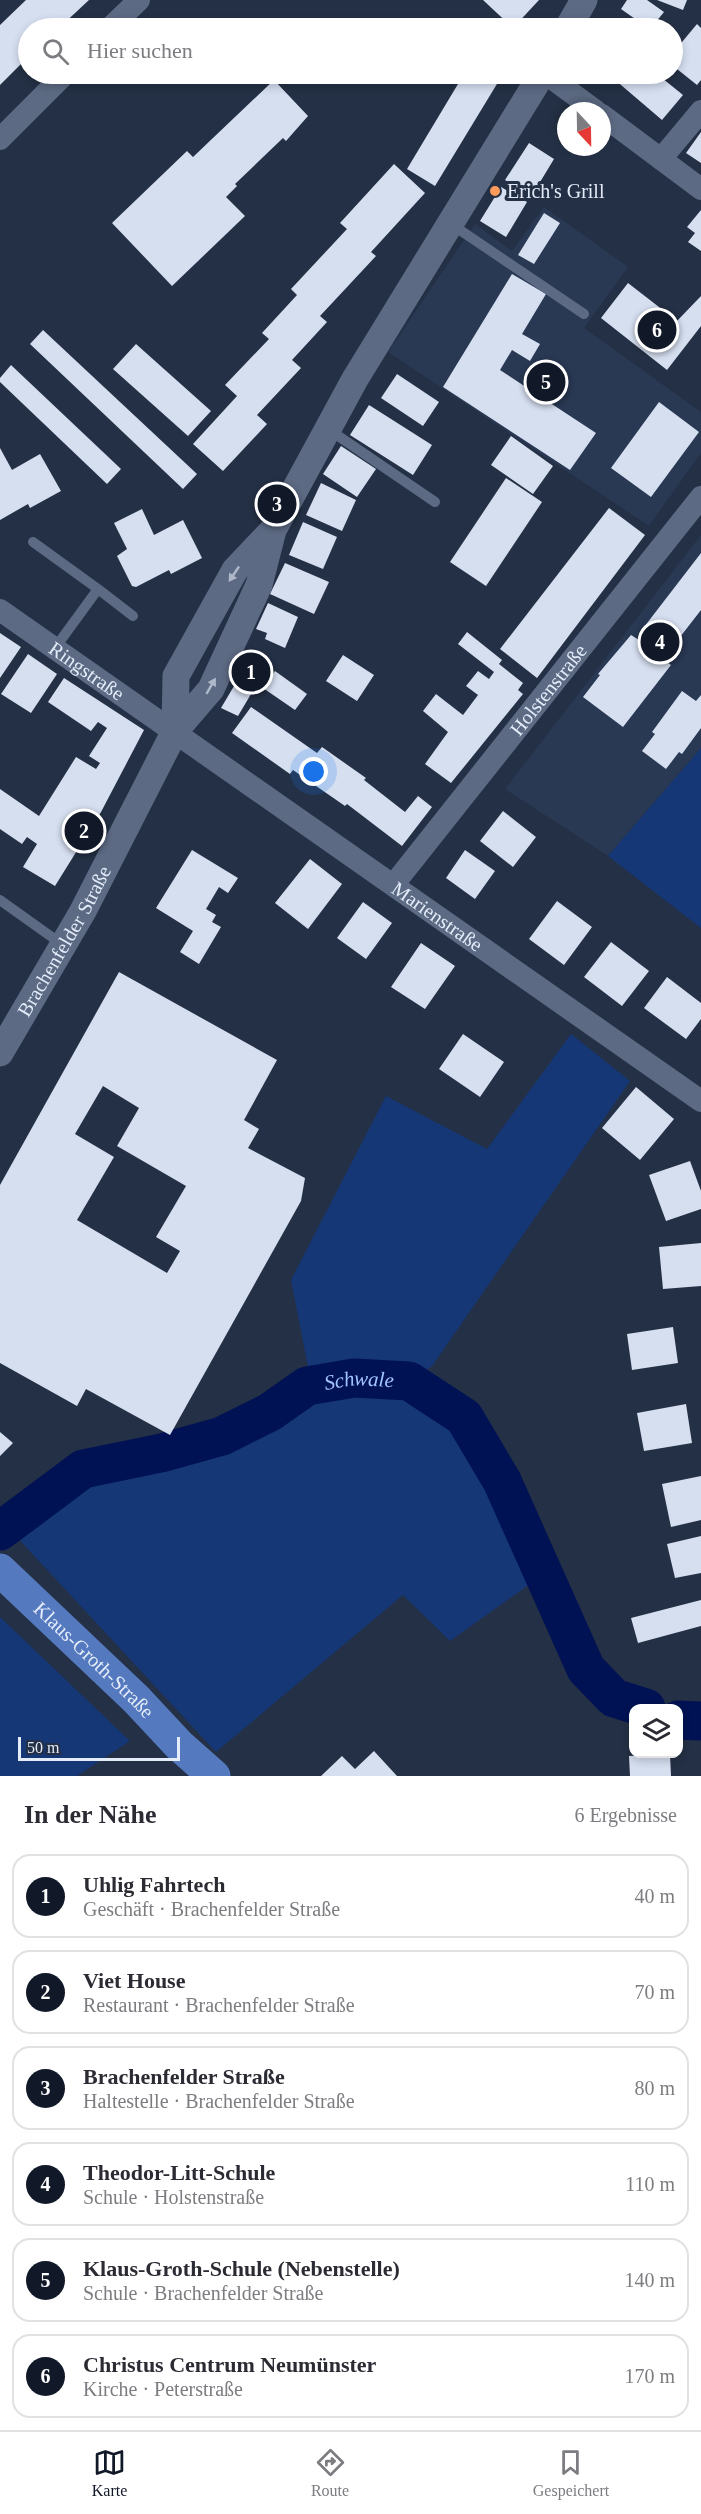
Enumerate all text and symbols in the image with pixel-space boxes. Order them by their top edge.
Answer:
search box [18,18,683,84]
icon: search [39,35,72,68]
text: Hier suchen [87,38,193,63]
north arrow [557,102,611,156]
place label: Erich's Grill [507,180,605,202]
marker: Erich's Grill [488,184,502,198]
pin: 6 [638,308,676,352]
pin: 5 [526,360,566,404]
pin: 3 [258,482,296,526]
one-way arrow [229,566,240,582]
pin: 4 [640,620,680,664]
street label: Ringstraße [45,637,129,705]
street label: Holstenstraße [505,640,591,740]
pin: 1 [232,650,270,694]
one-way arrow [206,678,217,694]
your location [299,757,328,786]
pin: 2 [64,808,104,854]
street label: Brachenfelder Straße [13,862,115,1020]
street label: Marienstraße [388,877,487,956]
water label: Schwale [322,1366,394,1395]
street label: Klaus-Groth-Straße [29,1597,159,1722]
map controls [629,1704,683,1758]
button: layers [629,1704,683,1758]
scale bar [18,1734,180,1762]
text: 50 m [27,1739,59,1756]
text: In der Nähe [24,1800,156,1829]
text: 6 Ergebnisse [575,1804,677,1826]
text: Uhlig Fahrtech [83,1872,225,1897]
text: 1 [41,1885,51,1907]
text: 40 m [634,1885,675,1907]
text: Geschäft · Brachenfelder Straße [83,1898,340,1920]
text: Viet House [83,1968,185,1993]
text: 2 [41,1981,51,2003]
text: 70 m [634,1981,675,2003]
text: Restaurant · Brachenfelder Straße [83,1994,355,2016]
text: Brachenfelder Straße [83,2064,285,2089]
text: 3 [41,2077,51,2099]
text: 80 m [634,2077,675,2099]
text: Haltestelle · Brachenfelder Straße [83,2090,355,2112]
text: Theodor-Litt-Schule [83,2160,275,2185]
text: 4 [41,2173,51,2195]
text: 110 m [625,2173,675,2195]
text: Schule · Holstenstraße [83,2186,264,2208]
text: Klaus-Groth-Schule (Nebenstelle) [83,2256,400,2281]
text: 5 [41,2269,51,2291]
text: 140 m [624,2269,675,2291]
text: Schule · Brachenfelder Straße [83,2282,323,2304]
text: Christus Centrum Neumünster [83,2352,376,2377]
text: 6 [41,2365,51,2387]
text: 170 m [624,2365,675,2387]
text: Kirche · Peterstraße [83,2378,243,2400]
tab: Karte [92,2446,127,2500]
tab: Route [311,2446,349,2500]
tab: Gespeichert [533,2446,609,2500]

